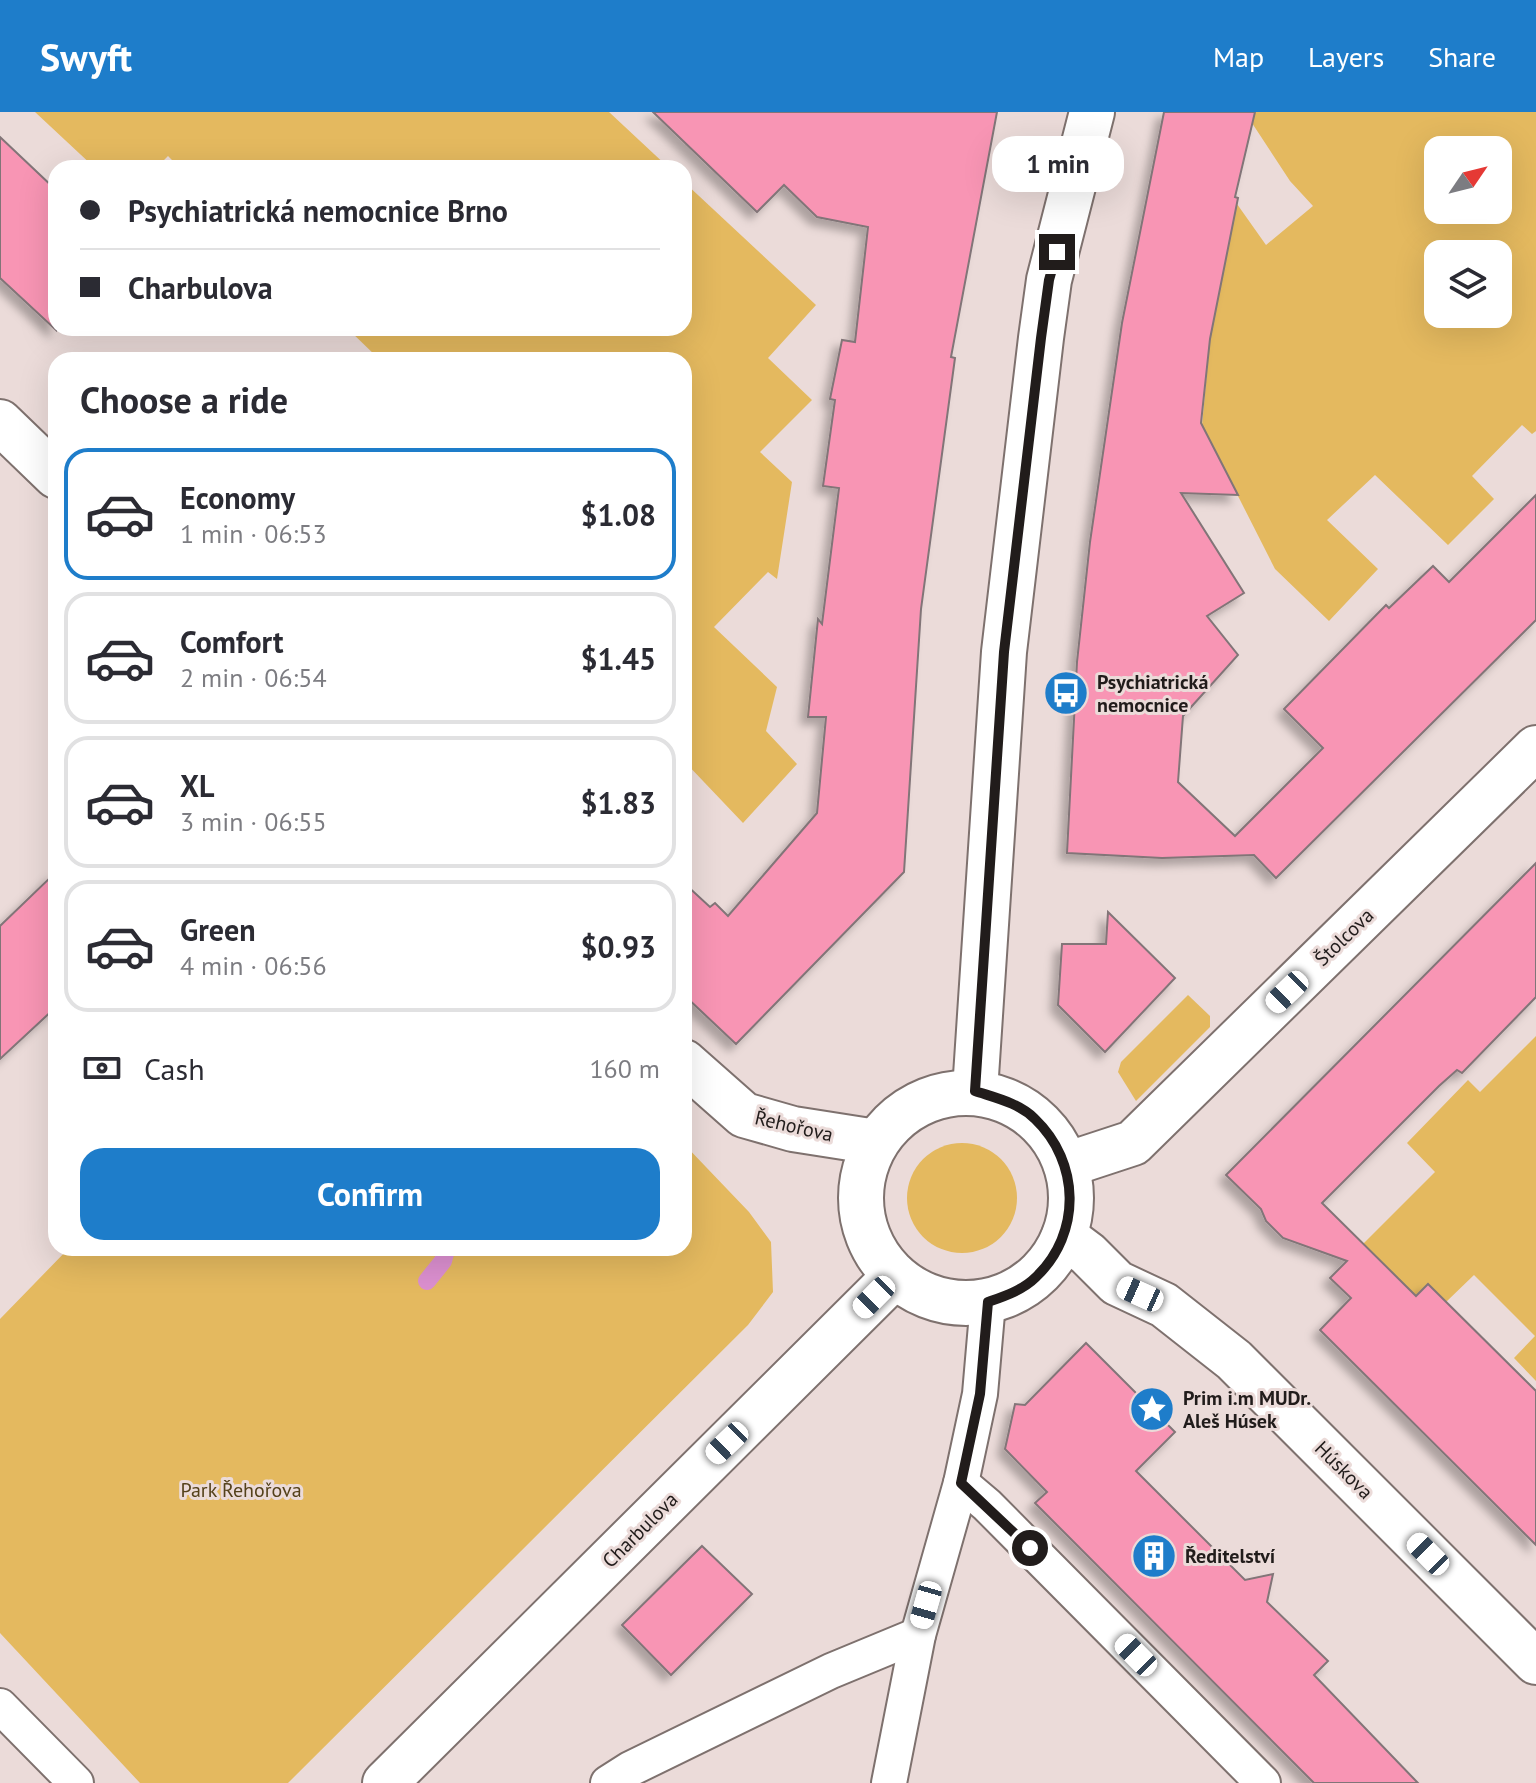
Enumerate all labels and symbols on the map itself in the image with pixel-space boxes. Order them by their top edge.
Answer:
callout: 1 min [991,136,1123,192]
north arrow [1424,136,1512,224]
route end [1039,234,1075,270]
bus stop icon: Psychiatrická nemocnice [1042,669,1090,717]
place label: Psychiatrická nemocnice [1097,669,1208,718]
street label: Štolcova [1309,903,1379,971]
car [1261,967,1313,1017]
street label: Řehořova [752,1104,836,1148]
car [849,1272,899,1322]
car [1113,1273,1167,1315]
place icon: Prim i.m MUDr. Aleš Húsek [1128,1385,1176,1433]
place label: Prim i.m MUDr. Aleš Húsek [1183,1385,1311,1434]
car [701,1418,753,1468]
street label: Húskova [1309,1435,1379,1505]
park label: Park Řehořova [180,1477,302,1503]
street label: Charbulova [597,1487,683,1573]
car [1403,1529,1453,1579]
route start [1012,1530,1048,1566]
building icon: Ředitelství [1130,1532,1178,1580]
place label: Ředitelství [1185,1543,1276,1569]
car [908,1579,944,1631]
car [1111,1630,1161,1680]

